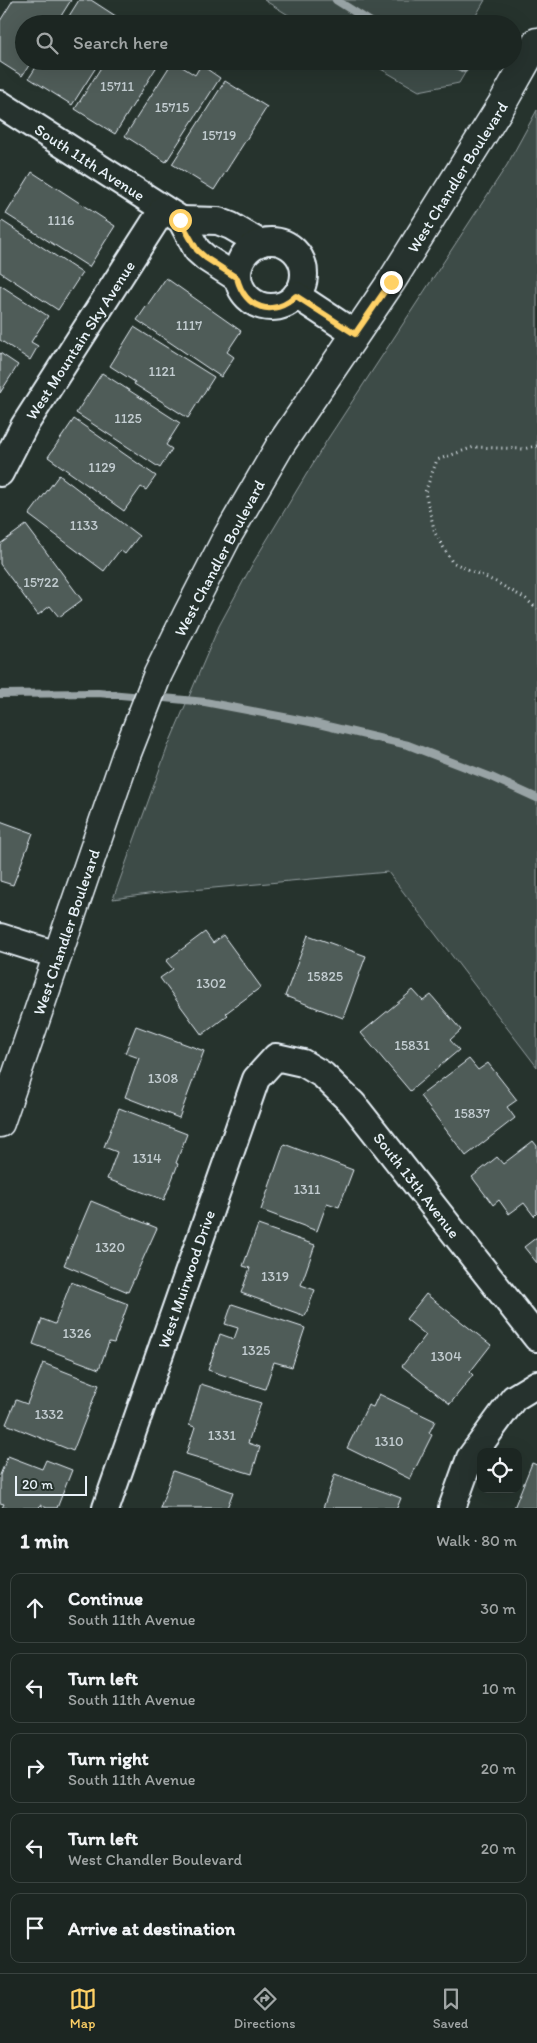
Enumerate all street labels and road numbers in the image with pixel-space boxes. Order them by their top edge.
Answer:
street label: West Chandler Boulevard [403,98,512,256]
street label: South 11th Avenue [31,120,149,205]
street label: West Mountain Sky Avenue [22,257,139,424]
street label: West Chandler Boulevard [170,477,269,640]
street label: West Chandler Boulevard [29,846,104,1018]
street label: South 13th Avenue [369,1129,464,1242]
street label: West Muirwood Drive [154,1208,219,1351]

